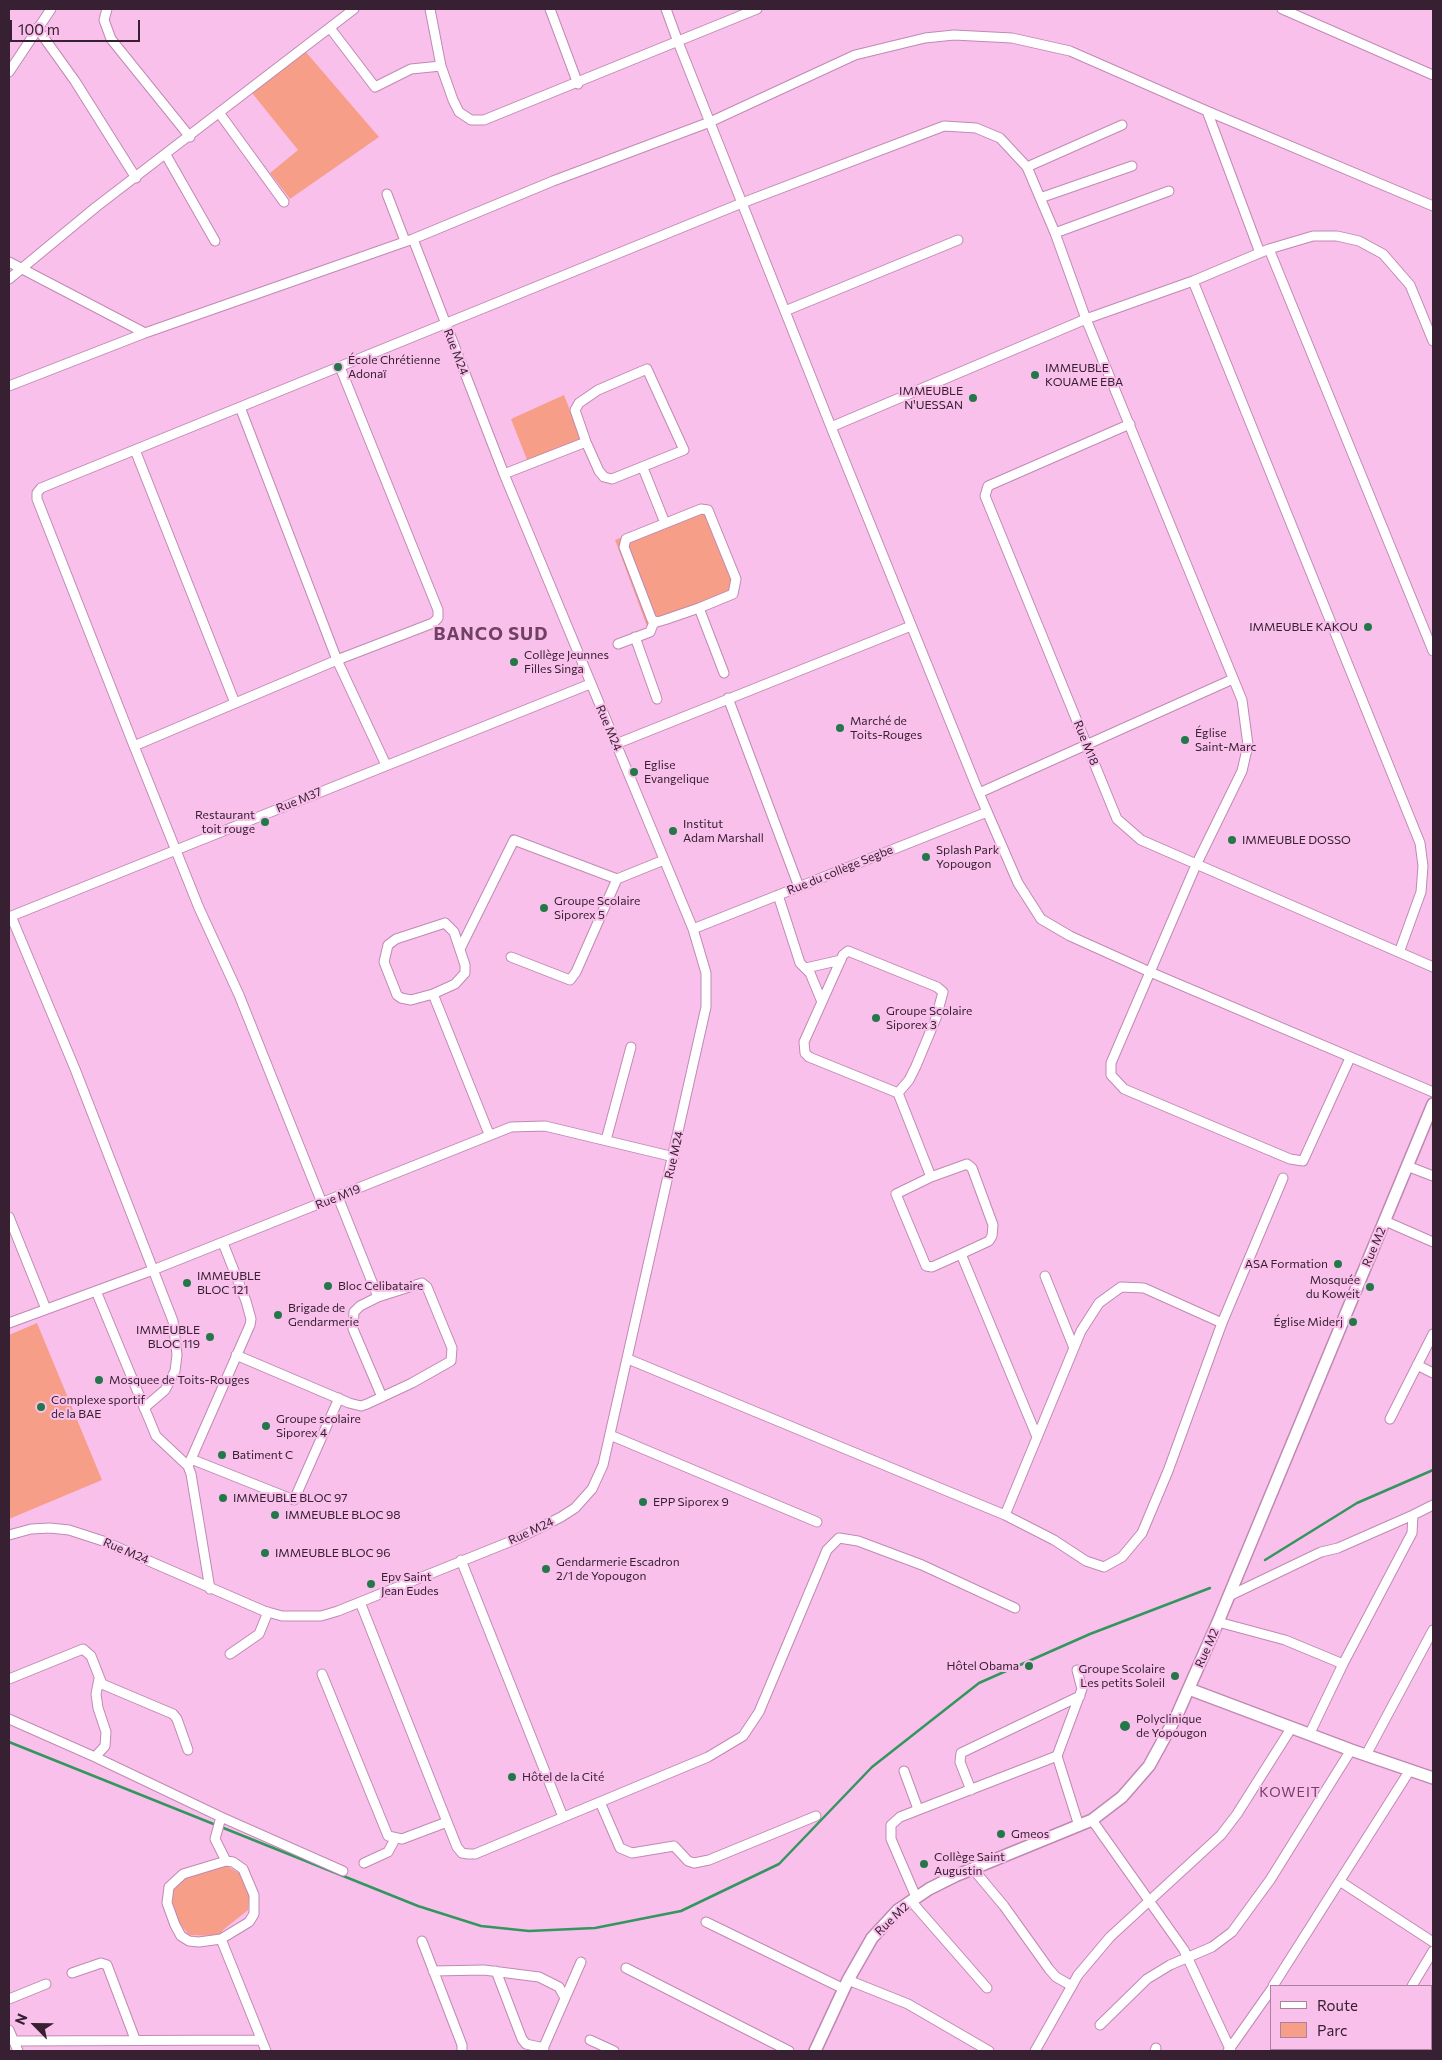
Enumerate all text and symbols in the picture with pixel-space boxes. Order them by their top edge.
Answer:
scale bar [12,10,142,42]
text: 100 m [18,20,60,38]
street label: Rue M24 [441,327,471,377]
place label: École Chrétienne Adonaï [348,353,440,381]
marker: École Chrétienne Adonaï [332,361,344,373]
place label: IMMEUBLE KOUAME EBA [1045,361,1123,389]
marker: IMMEUBLE KOUAME EBA [1029,369,1041,381]
place label: IMMEUBLE N'UESSAN [899,384,963,412]
marker: IMMEUBLE N'UESSAN [967,392,979,404]
place label: IMMEUBLE KAKOU [1249,620,1358,634]
marker: IMMEUBLE KAKOU [1362,621,1374,633]
district label: BANCO SUD [432,623,550,645]
place label: Collège Jeunnes Filles Singa [524,648,609,676]
marker: Collège Jeunnes Filles Singa [508,656,520,668]
street label: Rue M24 [593,703,625,753]
place label: Marché de Toits-Rouges [850,714,922,742]
street label: Rue M18 [1070,718,1102,768]
marker: Marché de Toits-Rouges [834,722,846,734]
place label: Église Saint-Marc [1195,726,1256,754]
marker: Église Saint-Marc [1179,734,1191,746]
place label: Eglise Evangelique [644,758,709,786]
marker: Eglise Evangelique [628,766,640,778]
street label: Rue M37 [274,784,324,816]
place label: Restaurant toit rouge [195,808,255,836]
marker: Restaurant toit rouge [259,816,271,828]
place label: Institut Adam Marshall [683,817,764,845]
marker: Institut Adam Marshall [667,825,679,837]
place label: IMMEUBLE DOSSO [1242,833,1351,847]
marker: IMMEUBLE DOSSO [1226,834,1238,846]
street label: Rue du collège Segbe [785,842,895,898]
place label: Splash Park Yopougon [936,843,999,871]
marker: Splash Park Yopougon [920,851,932,863]
place label: Groupe Scolaire Siporex 5 [554,894,640,922]
marker: Groupe Scolaire Siporex 5 [538,902,550,914]
place label: Groupe Scolaire Siporex 3 [886,1004,972,1032]
marker: Groupe Scolaire Siporex 3 [870,1012,882,1024]
street label: Rue M24 [662,1130,686,1180]
street label: Rue M19 [313,1181,363,1213]
street label: Rue M2 [1359,1225,1389,1269]
place label: ASA Formation [1245,1257,1328,1271]
marker: ASA Formation [1332,1258,1344,1270]
place label: IMMEUBLE BLOC 121 [197,1269,261,1297]
place label: Mosquée du Koweit [1306,1273,1360,1301]
marker: IMMEUBLE BLOC 121 [181,1277,193,1289]
place label: Bloc Celibataire [338,1279,423,1293]
marker: Bloc Celibataire [322,1280,334,1292]
marker: Mosquée du Koweit [1364,1281,1376,1293]
place label: Brigade de Gendarmerie [288,1301,359,1329]
marker: Brigade de Gendarmerie [272,1309,284,1321]
place label: Église Miderj [1273,1315,1343,1329]
marker: Église Miderj [1347,1316,1359,1328]
place label: IMMEUBLE BLOC 119 [136,1323,200,1351]
marker: IMMEUBLE BLOC 119 [204,1331,216,1343]
place label: Mosquee de Toits-Rouges [109,1373,249,1387]
marker: Mosquee de Toits-Rouges [93,1374,105,1386]
place label: Complexe sportif de la BAE [51,1393,145,1421]
marker: Complexe sportif de la BAE [35,1401,47,1413]
place label: Groupe scolaire Siporex 4 [276,1412,361,1440]
marker: Groupe scolaire Siporex 4 [260,1420,272,1432]
place label: Batiment C [232,1448,293,1462]
marker: Batiment C [216,1449,228,1461]
place label: IMMEUBLE BLOC 97 [233,1491,348,1505]
marker: IMMEUBLE BLOC 97 [217,1492,229,1504]
place label: EPP Siporex 9 [653,1495,729,1509]
marker: EPP Siporex 9 [637,1496,649,1508]
place label: IMMEUBLE BLOC 98 [285,1508,401,1522]
marker: IMMEUBLE BLOC 98 [269,1509,281,1521]
street label: Rue M24 [506,1514,556,1548]
street label: Rue M24 [101,1535,151,1567]
place label: IMMEUBLE BLOC 96 [275,1546,391,1560]
marker: IMMEUBLE BLOC 96 [259,1547,271,1559]
place label: Gendarmerie Escadron 2/1 de Yopougon [556,1555,680,1583]
marker: Gendarmerie Escadron 2/1 de Yopougon [540,1563,552,1575]
place label: Epv Saint Jean Eudes [381,1570,439,1598]
marker: Epv Saint Jean Eudes [365,1578,377,1590]
street label: Rue M2 [1192,1626,1222,1670]
place label: Hôtel Obama [946,1659,1019,1673]
marker: Hôtel Obama [1023,1660,1035,1672]
place label: Groupe Scolaire Les petits Soleil [1079,1662,1165,1690]
marker: Groupe Scolaire Les petits Soleil [1169,1670,1181,1682]
place label: Polyclinique de Yopougon [1136,1712,1207,1740]
marker: Polyclinique de Yopougon [1118,1719,1132,1733]
place label: Hôtel de la Cité [522,1770,604,1784]
marker: Hôtel de la Cité [506,1771,518,1783]
district label: KOWEIT [1258,1784,1322,1800]
place label: Gmeos [1011,1827,1049,1841]
marker: Gmeos [995,1828,1007,1840]
place label: Collège Saint Augustin [934,1850,1005,1878]
marker: Collège Saint Augustin [918,1858,930,1870]
street label: Rue M2 [872,1899,912,1939]
legend [1270,1985,1432,2050]
text: Route [1317,1996,1358,2014]
north arrow [10,2000,60,2050]
text: N [11,2011,31,2027]
text: Parc [1317,2021,1347,2039]

